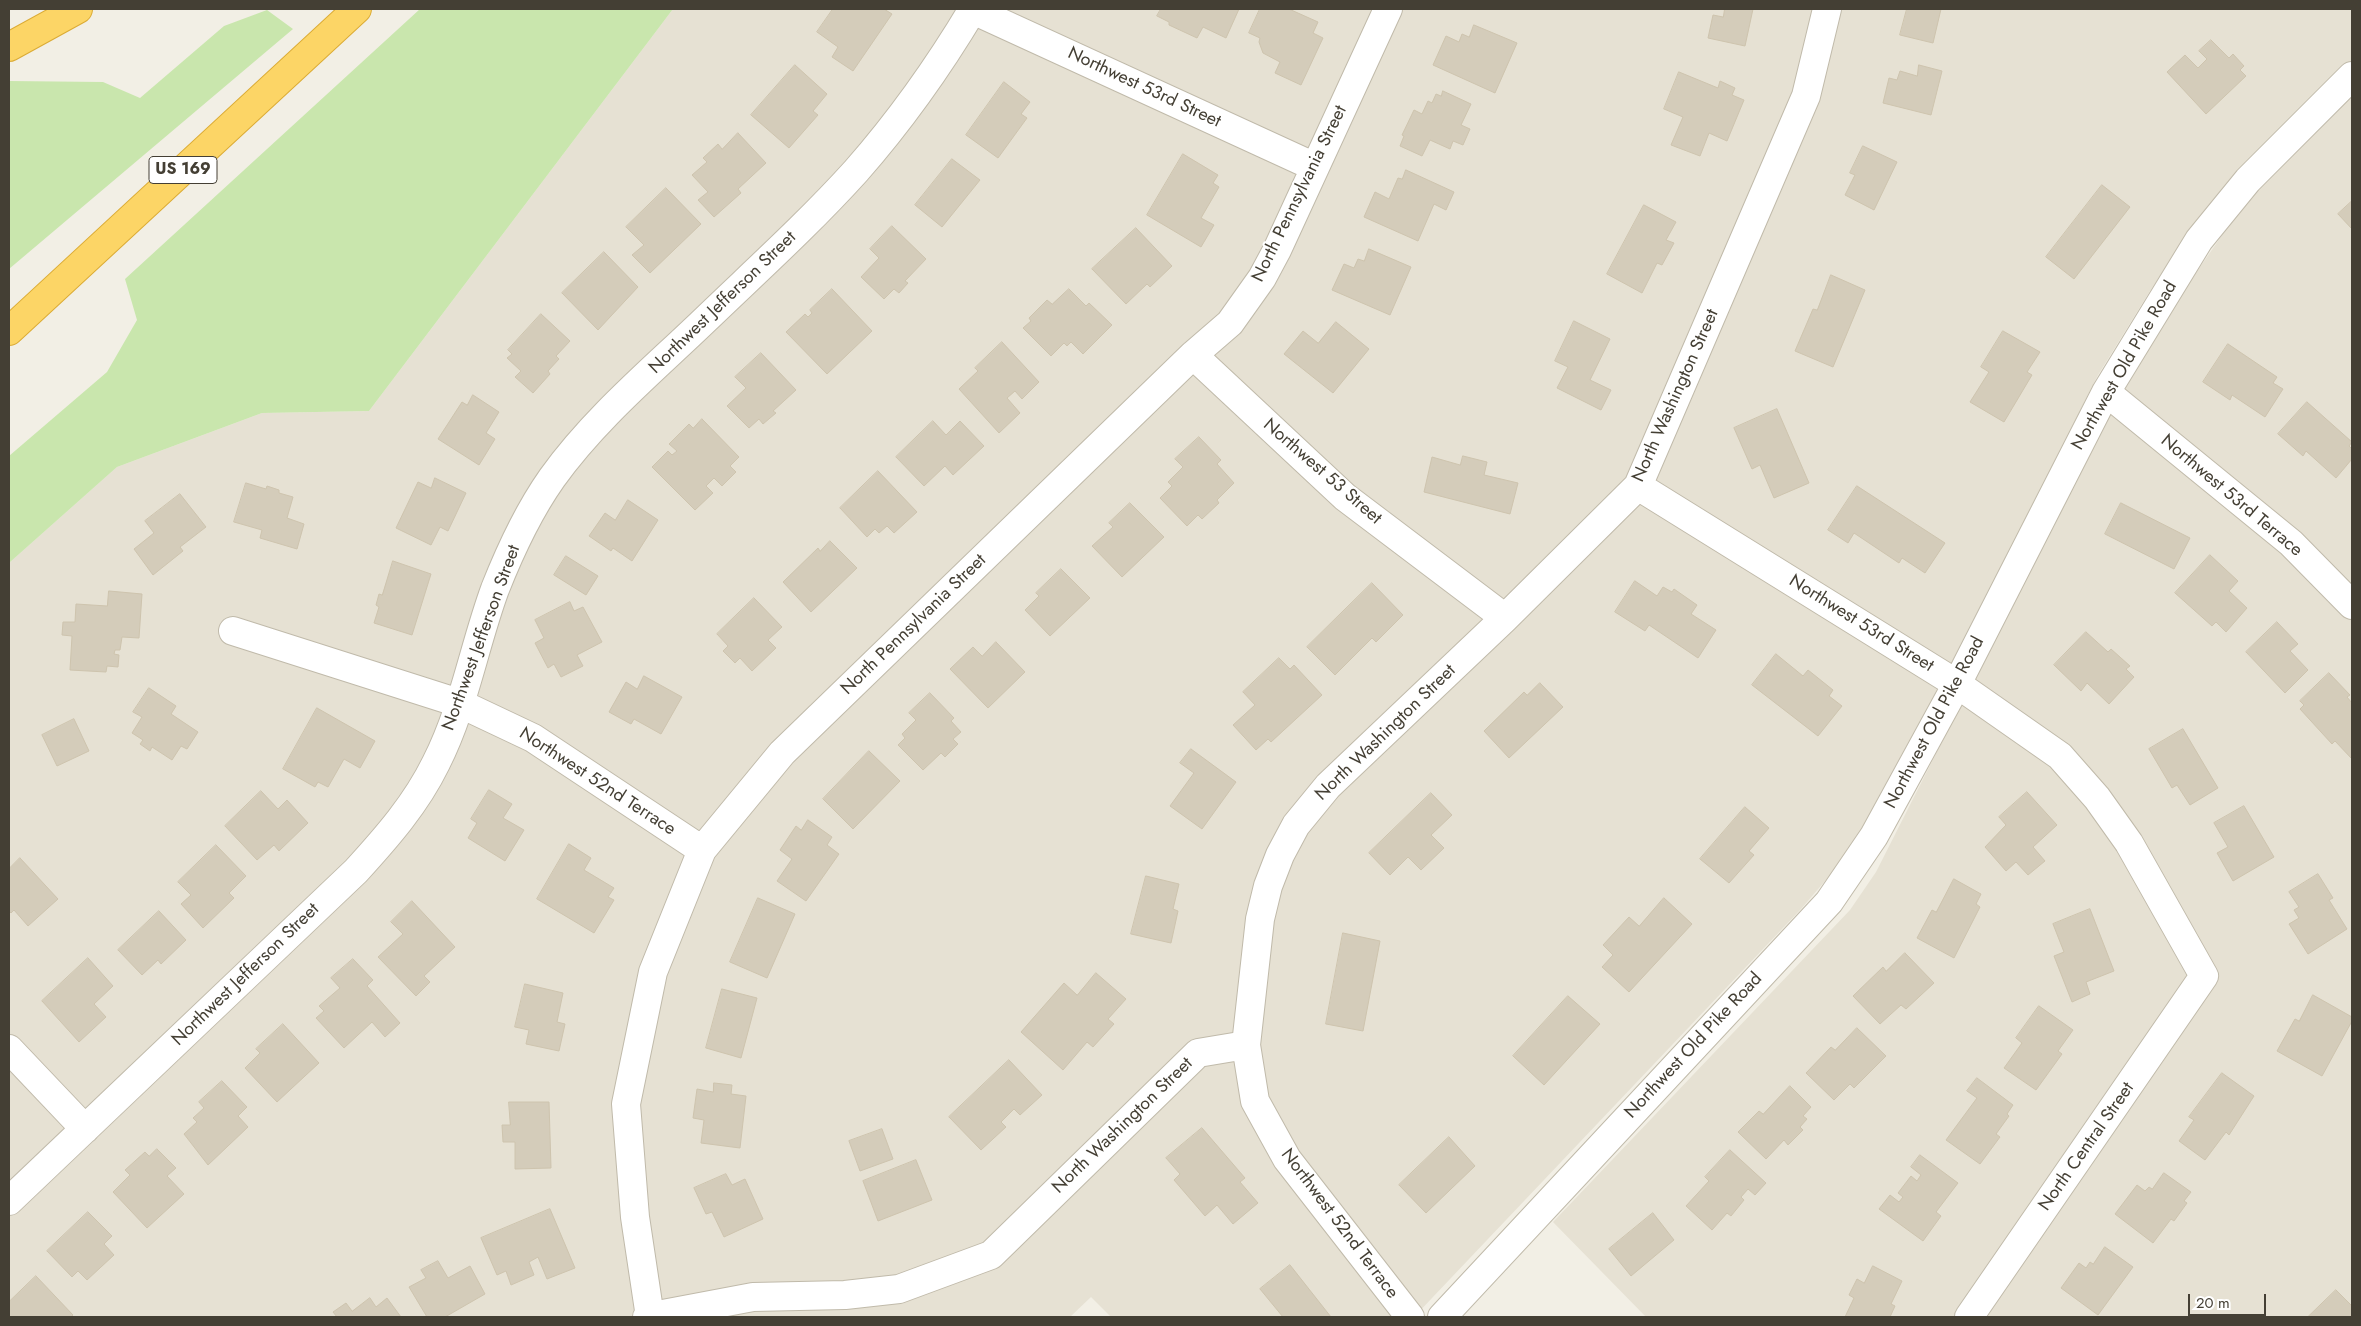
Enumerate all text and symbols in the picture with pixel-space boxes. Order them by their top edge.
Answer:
street label: Northwest 53rd Street [1064,43,1224,133]
street label: North Pennsylvania Street [1248,102,1352,286]
road number: US 169 [149,156,217,184]
street label: Northwest Jefferson Street [645,227,801,379]
street label: Northwest Old Pike Road [2068,278,2182,454]
street label: North Washington Street [1628,306,1724,486]
street label: Northwest 53 Street [1258,415,1386,529]
street label: Northwest 53rd Terrace [2156,430,2306,562]
street label: Northwest Jefferson Street [438,542,526,734]
street label: North Pennsylvania Street [837,550,991,700]
street label: Northwest 53rd Street [1785,571,1937,677]
street label: Northwest Old Pike Road [1880,633,1990,813]
street label: North Washington Street [1311,660,1461,806]
street label: Northwest 52nd Terrace [515,723,679,841]
street label: Northwest Jefferson Street [168,899,324,1051]
street label: Northwest Old Pike Road [1621,969,1767,1123]
street label: North Washington Street [1048,1053,1198,1199]
street label: North Central Street [2035,1079,2139,1215]
street label: Northwest 52nd Terrace [1276,1145,1402,1303]
scale bar [2191,1284,2268,1316]
text: 20 m [2196,1292,2230,1314]

